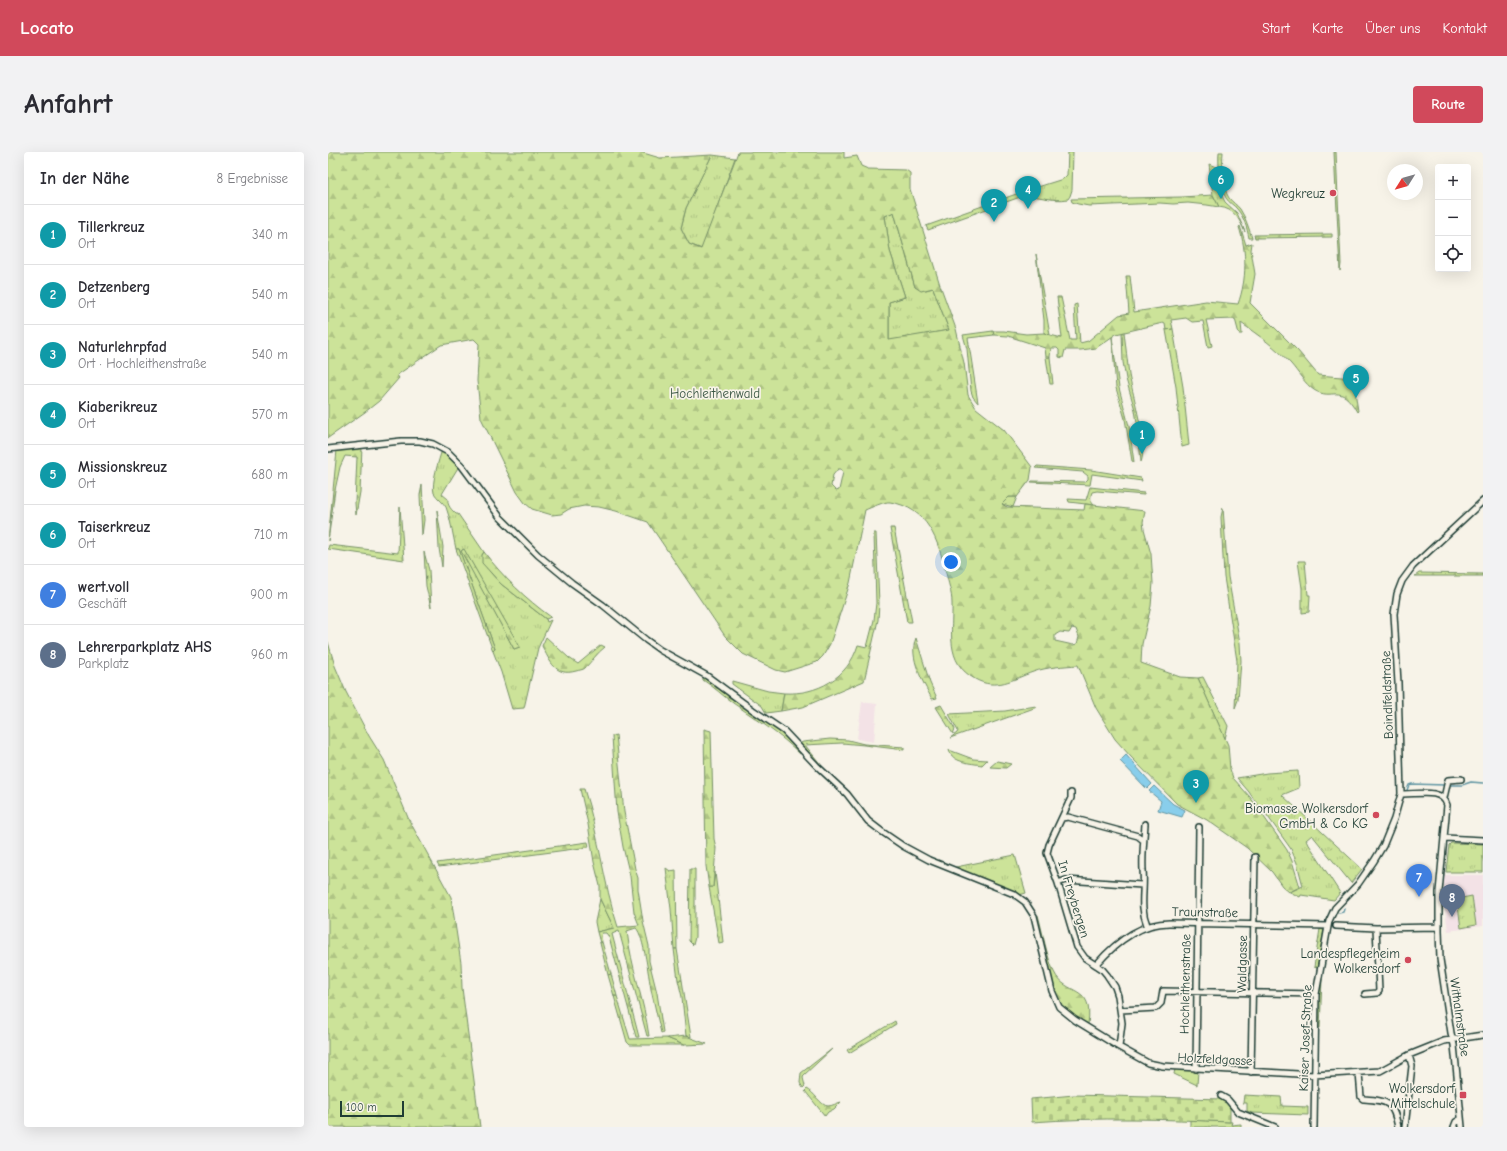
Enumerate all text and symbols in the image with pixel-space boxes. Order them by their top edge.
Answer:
text: Locato [20,17,74,39]
text: Start [1262,20,1290,37]
text: Karte [1312,20,1343,37]
text: Über uns [1365,20,1420,37]
text: Kontakt [1442,20,1487,37]
button: Route [1413,86,1483,123]
text: Anfahrt [24,88,113,120]
north arrow [1387,164,1423,200]
map controls [1435,164,1471,272]
button: + [1435,164,1471,200]
pin: 6 [1208,166,1234,199]
text: In der Nähe [40,169,129,188]
text: 8 Ergebnisse [217,171,288,186]
pin: 4 [1015,176,1041,209]
place label: Wegkreuz [1271,186,1325,201]
marker: Wegkreuz [1328,188,1338,198]
pin: 2 [981,189,1007,222]
button: − [1435,200,1471,236]
text: Tillerkreuz [78,218,144,236]
text: 1 [50,227,56,242]
text: 340 m [252,227,288,242]
text: Ort [78,236,95,251]
button: locate [1435,236,1471,272]
text: Detzenberg [78,278,150,296]
text: 2 [50,287,56,302]
text: 540 m [252,287,288,302]
text: Ort [78,296,95,311]
text: Naturlehrpfad [78,338,167,356]
text: 3 [50,347,56,362]
text: 540 m [252,347,288,362]
text: Ort · Hochleithenstraße [78,356,207,371]
pin: 5 [1343,365,1369,398]
park label: Hochleithenwald [670,386,760,401]
text: Kiaberikreuz [78,398,157,416]
text: 4 [50,407,56,422]
text: 570 m [252,407,288,422]
text: Ort [78,416,95,431]
pin: 1 [1129,421,1155,454]
text: Missionskreuz [78,458,167,476]
text: 5 [50,467,56,482]
text: 680 m [251,467,288,482]
text: Ort [78,476,95,491]
text: Taiserkreuz [78,518,150,536]
text: 6 [50,527,56,542]
text: 710 m [254,527,288,542]
text: Ort [78,536,95,551]
your location [941,552,961,572]
text: wert.voll [78,578,129,596]
text: 7 [50,587,56,602]
text: 900 m [250,587,288,602]
text: Geschäft [78,596,126,611]
text: Lehrerparkplatz AHS [78,638,212,656]
text: 8 [50,647,56,662]
text: 960 m [251,647,288,662]
street label: Boindlfeldstraße [1378,650,1396,740]
text: Parkplatz [78,656,129,671]
pin: 3 [1183,770,1209,803]
place label: Biomasse Wolkersdorf GmbH & Co KG [1245,801,1369,831]
marker: Biomasse Wolkersdorf GmbH & Co KG [1371,810,1381,820]
street label: In Freybergen [1055,858,1093,940]
pin: 7 [1406,864,1432,897]
pin: 8 [1439,884,1465,917]
street label: Traunstraße [1172,904,1239,920]
street label: Hochleithenstraße [1177,933,1193,1034]
street label: Waldgasse [1234,935,1250,993]
place label: Landespflegeheim Wolkersdorf [1301,946,1401,976]
marker: Landespflegeheim Wolkersdorf [1403,955,1413,965]
street label: Withalmstraße [1447,977,1473,1058]
street label: Kaiser Josef-Straße [1296,984,1314,1092]
street label: Holzfeldgasse [1177,1050,1253,1068]
place label: Wolkersdorf Mittelschule [1389,1081,1456,1111]
marker: Wolkersdorf Mittelschule [1458,1090,1468,1100]
scale bar [340,1099,404,1118]
text: 100 m [346,1101,377,1114]

